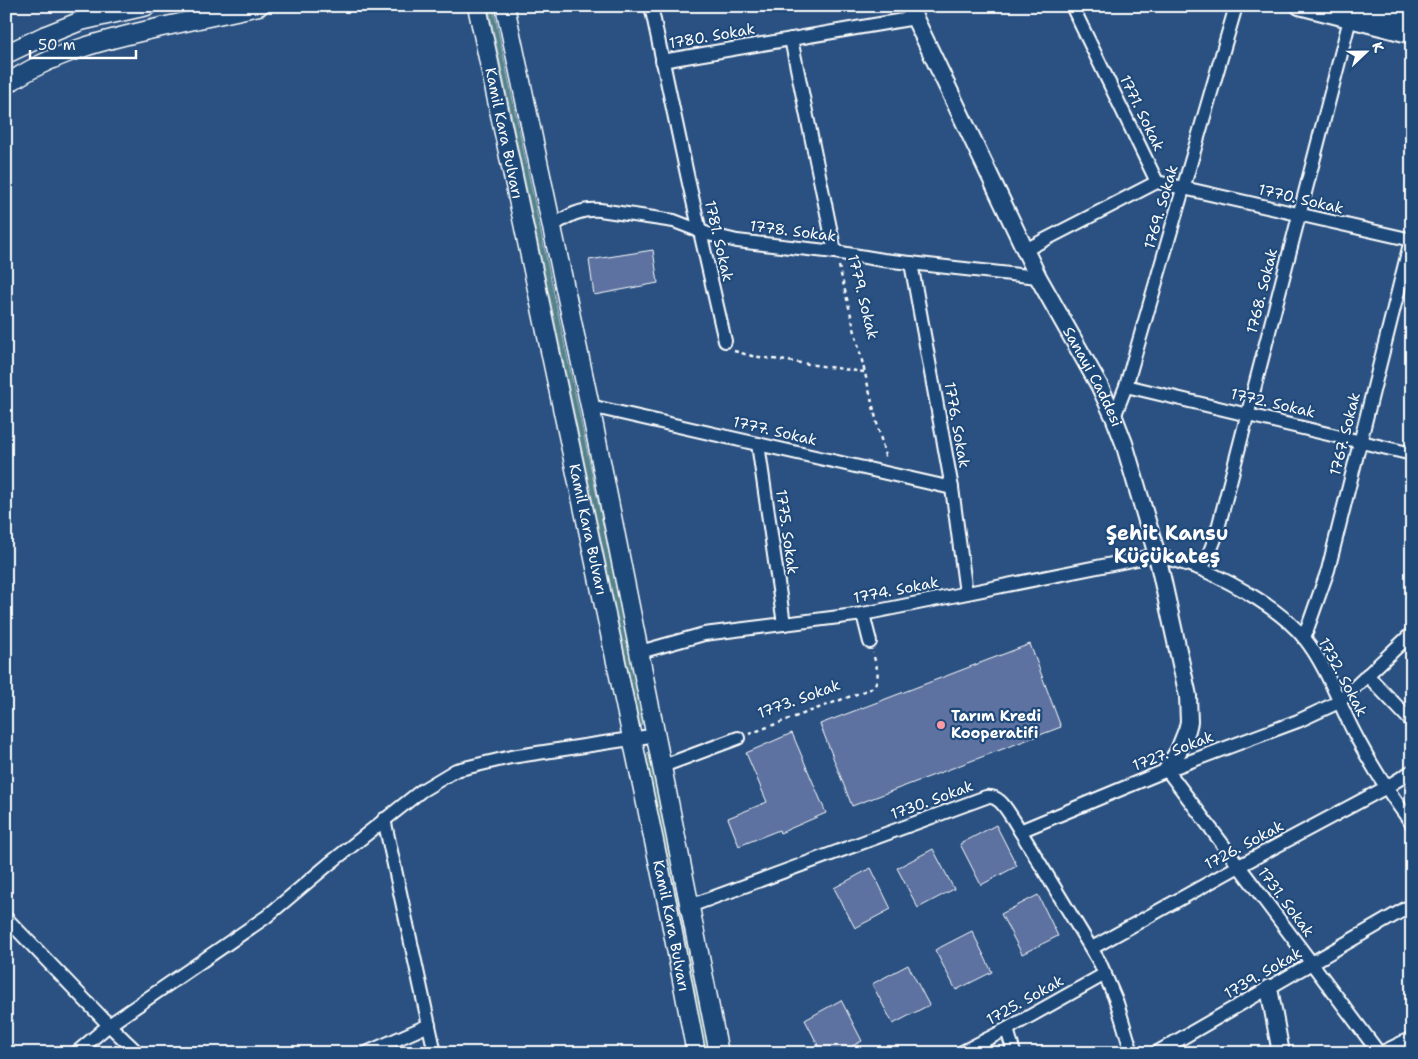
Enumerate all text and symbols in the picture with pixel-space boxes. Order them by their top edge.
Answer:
street label: 1780. Sokak [667,19,757,53]
scale bar [30,28,136,60]
north arrow [1340,28,1390,78]
text: 50 m [38,35,76,55]
text: K [1368,39,1388,55]
street label: Kamil Kara Bulvarı [480,66,528,201]
street label: 1771. Sokak [1115,72,1169,154]
street label: 1769. Sokak [1139,163,1183,251]
street label: 1770. Sokak [1256,179,1346,219]
street label: 1781. Sokak [700,198,738,284]
street label: 1778. Sokak [749,216,837,246]
street label: 1768. Sokak [1242,246,1282,336]
street label: 1779. Sokak [843,252,883,342]
street label: Sanayi Caddesi [1058,323,1127,430]
street label: 1776. Sokak [940,380,974,470]
street label: 1772. Sokak [1229,384,1317,422]
street label: 1767. Sokak [1325,390,1365,478]
street label: 1777. Sokak [731,412,819,450]
street label: Kamil Kara Bulvarı [564,462,612,597]
street label: 1775. Sokak [771,488,803,576]
district label: Şehit Kansu Küçükateş [1106,520,1228,569]
street label: 1774. Sokak [852,572,940,608]
street label: 1732. Sokak [1314,634,1372,720]
street label: 1773. Sokak [755,675,843,723]
place label: Tarım Kredi Kooperatifi [951,706,1041,743]
marker: Tarım Kredi Kooperatifi [935,719,947,731]
street label: 1727. Sokak [1130,726,1216,776]
street label: 1730. Sokak [888,776,976,824]
street label: 1726. Sokak [1201,816,1287,874]
street label: Kamil Kara Bulvarı [648,858,694,993]
street label: 1731. Sokak [1253,863,1319,941]
street label: 1739. Sokak [1220,943,1306,1003]
street label: 1725. Sokak [983,970,1067,1030]

